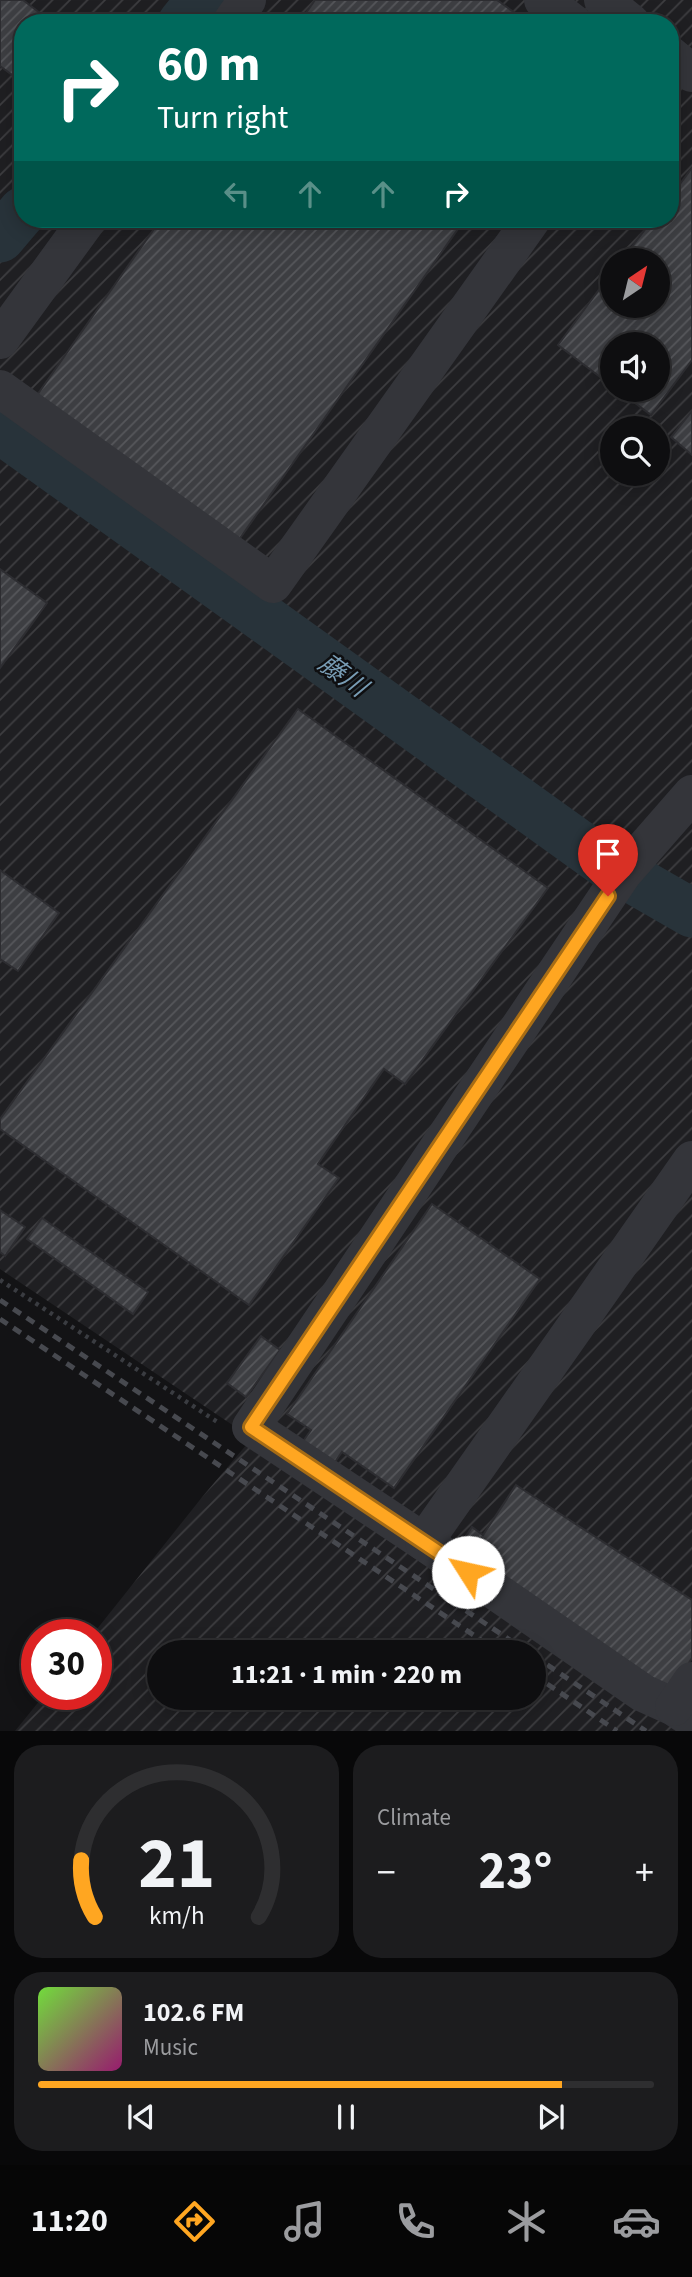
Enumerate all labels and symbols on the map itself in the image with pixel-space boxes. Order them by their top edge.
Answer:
north arrow [600,248,670,318]
water label: 藤川 [311,645,377,707]
pin [578,824,638,896]
position arrow [431,1535,505,1609]
speed limit sign: 30 [21,1619,112,1710]

